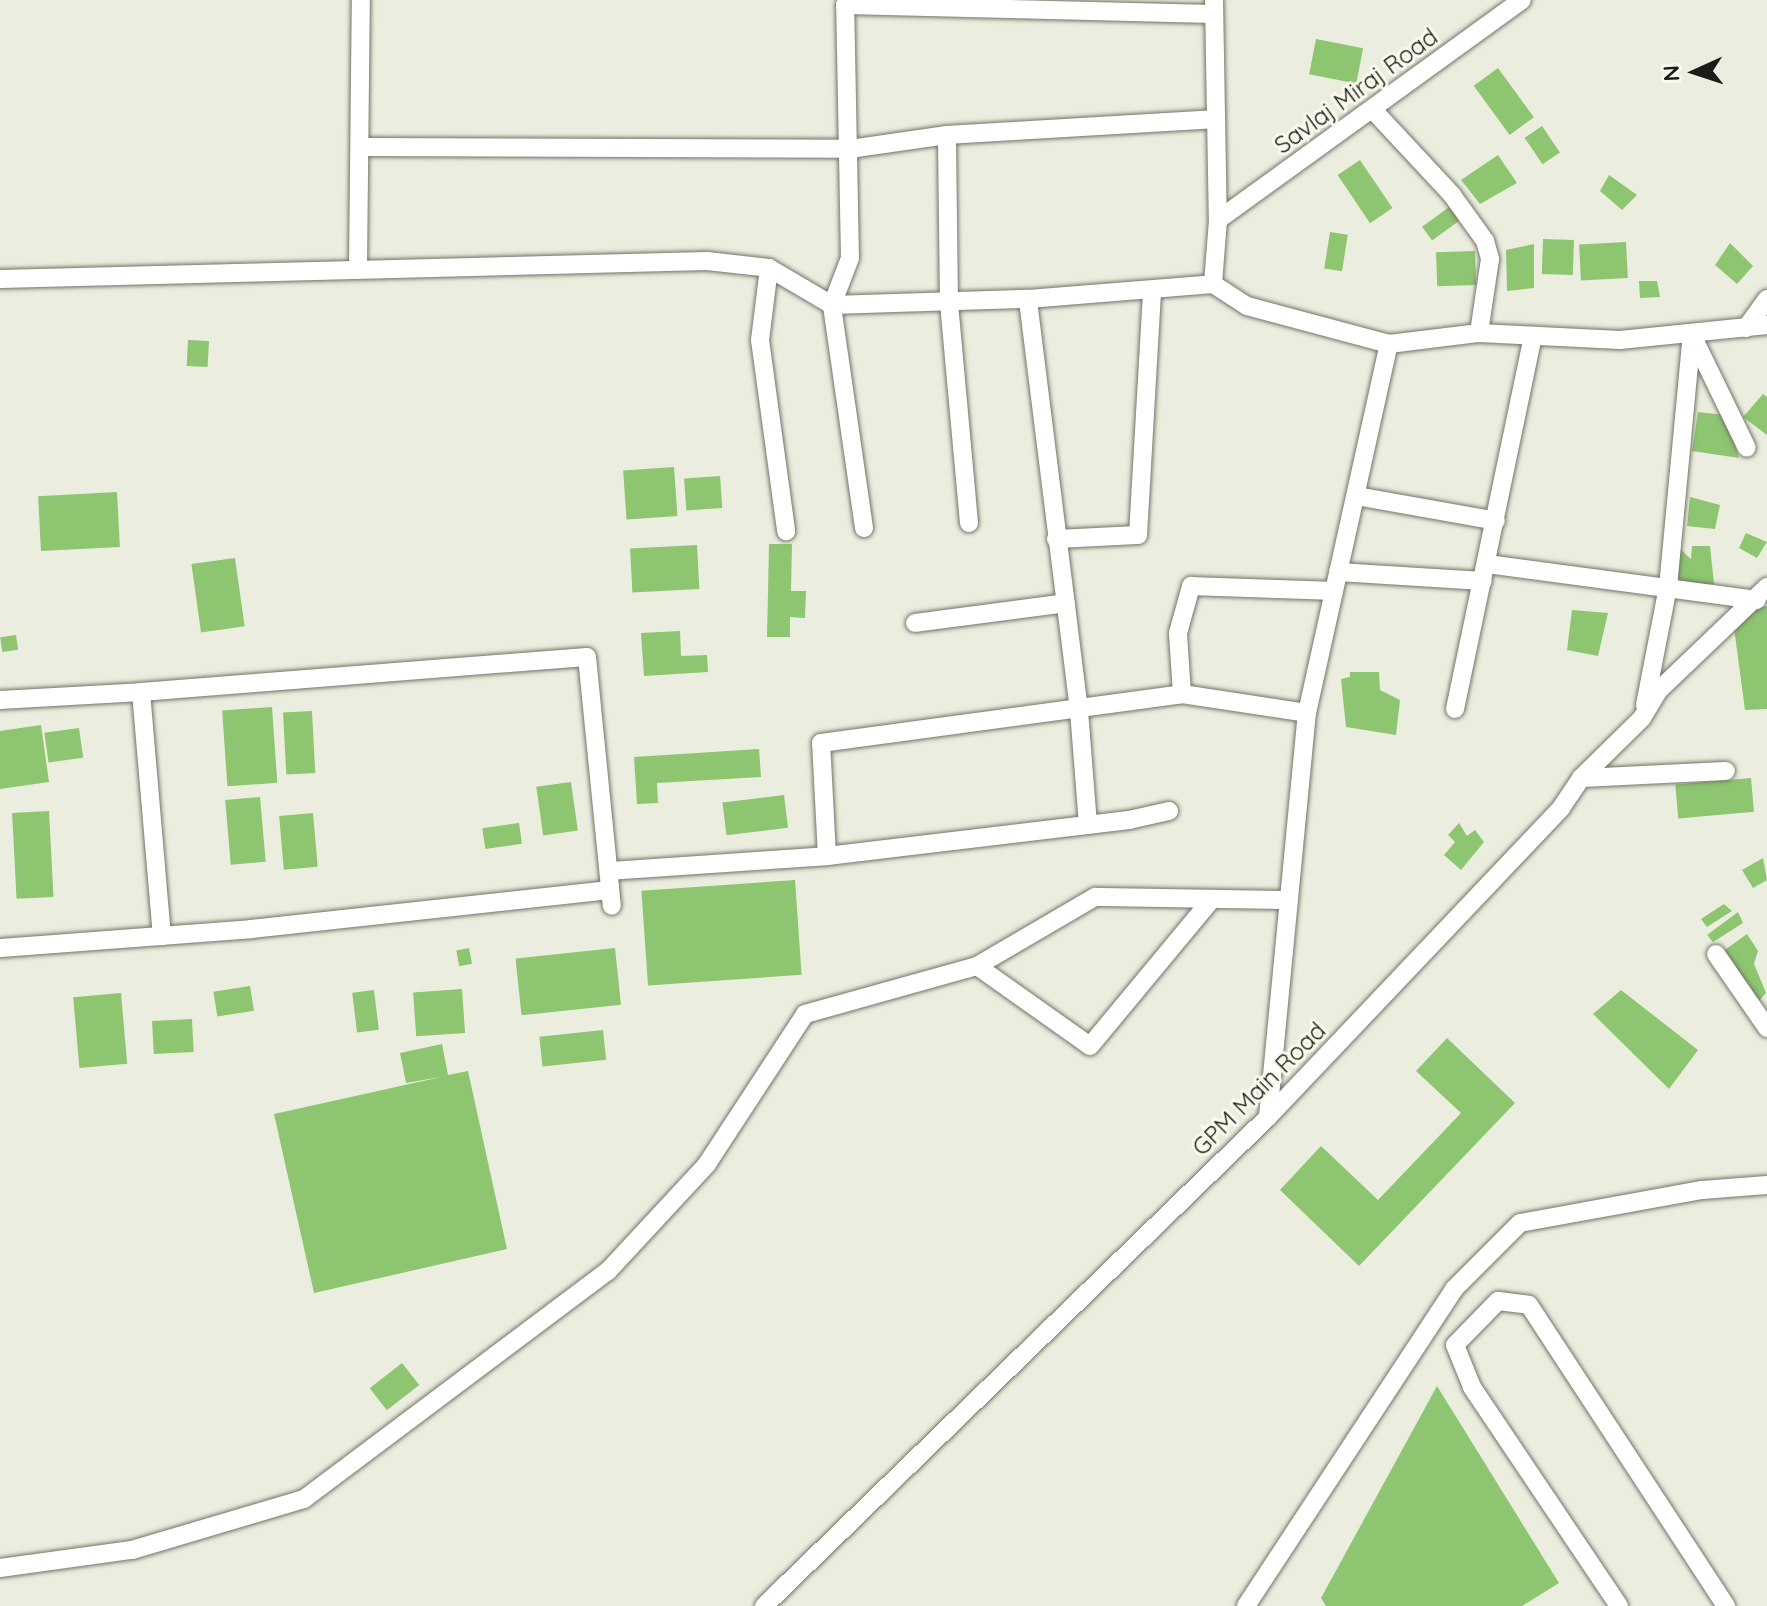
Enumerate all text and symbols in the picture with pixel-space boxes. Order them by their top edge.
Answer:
street label: Savlaj Miraj Road [1269,22,1443,160]
north arrow [1655,32,1735,112]
text: N [1657,64,1685,82]
street label: GPM Main Road [1186,1016,1332,1162]

